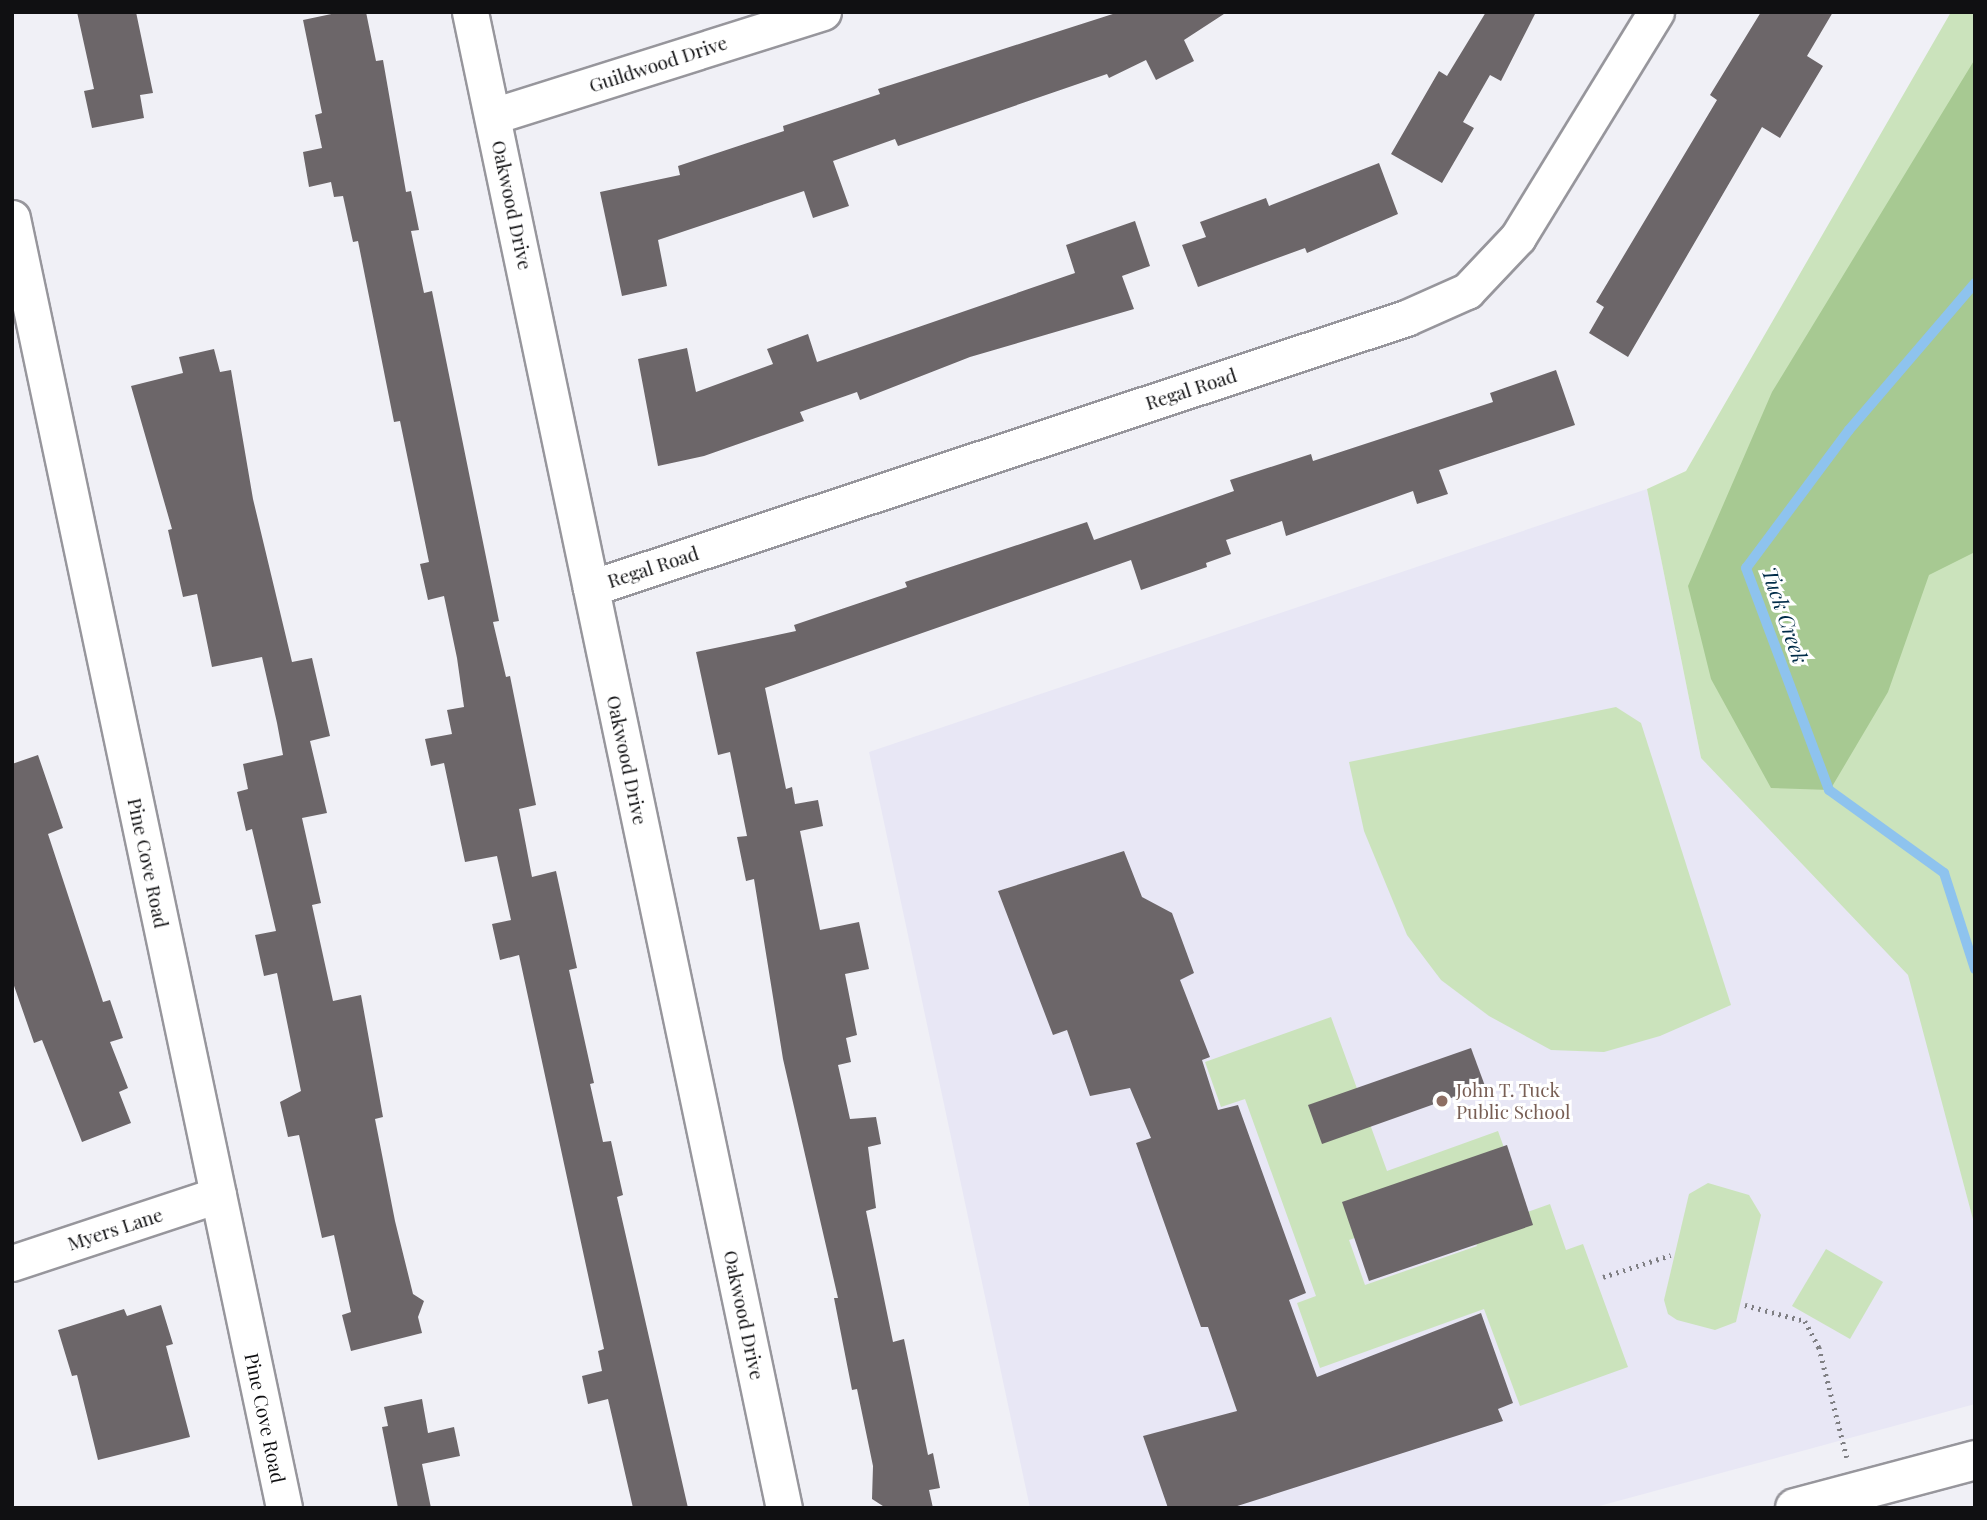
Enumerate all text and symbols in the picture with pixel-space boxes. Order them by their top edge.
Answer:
street label: Guildwood Drive [586,31,730,97]
street label: Oakwood Drive [487,138,537,272]
street label: Regal Road [1142,364,1240,414]
street label: Regal Road [604,542,702,592]
water label: Tuck Creek [1758,563,1814,667]
street label: Oakwood Drive [602,693,652,827]
street label: Pine Cove Road [123,796,173,930]
place label: John T. Tuck Public School [1456,1079,1570,1123]
marker: John T. Tuck Public School [1434,1093,1450,1109]
street label: Myers Lane [65,1203,165,1255]
street label: Oakwood Drive [719,1248,769,1382]
street label: Pine Cove Road [240,1351,290,1485]

